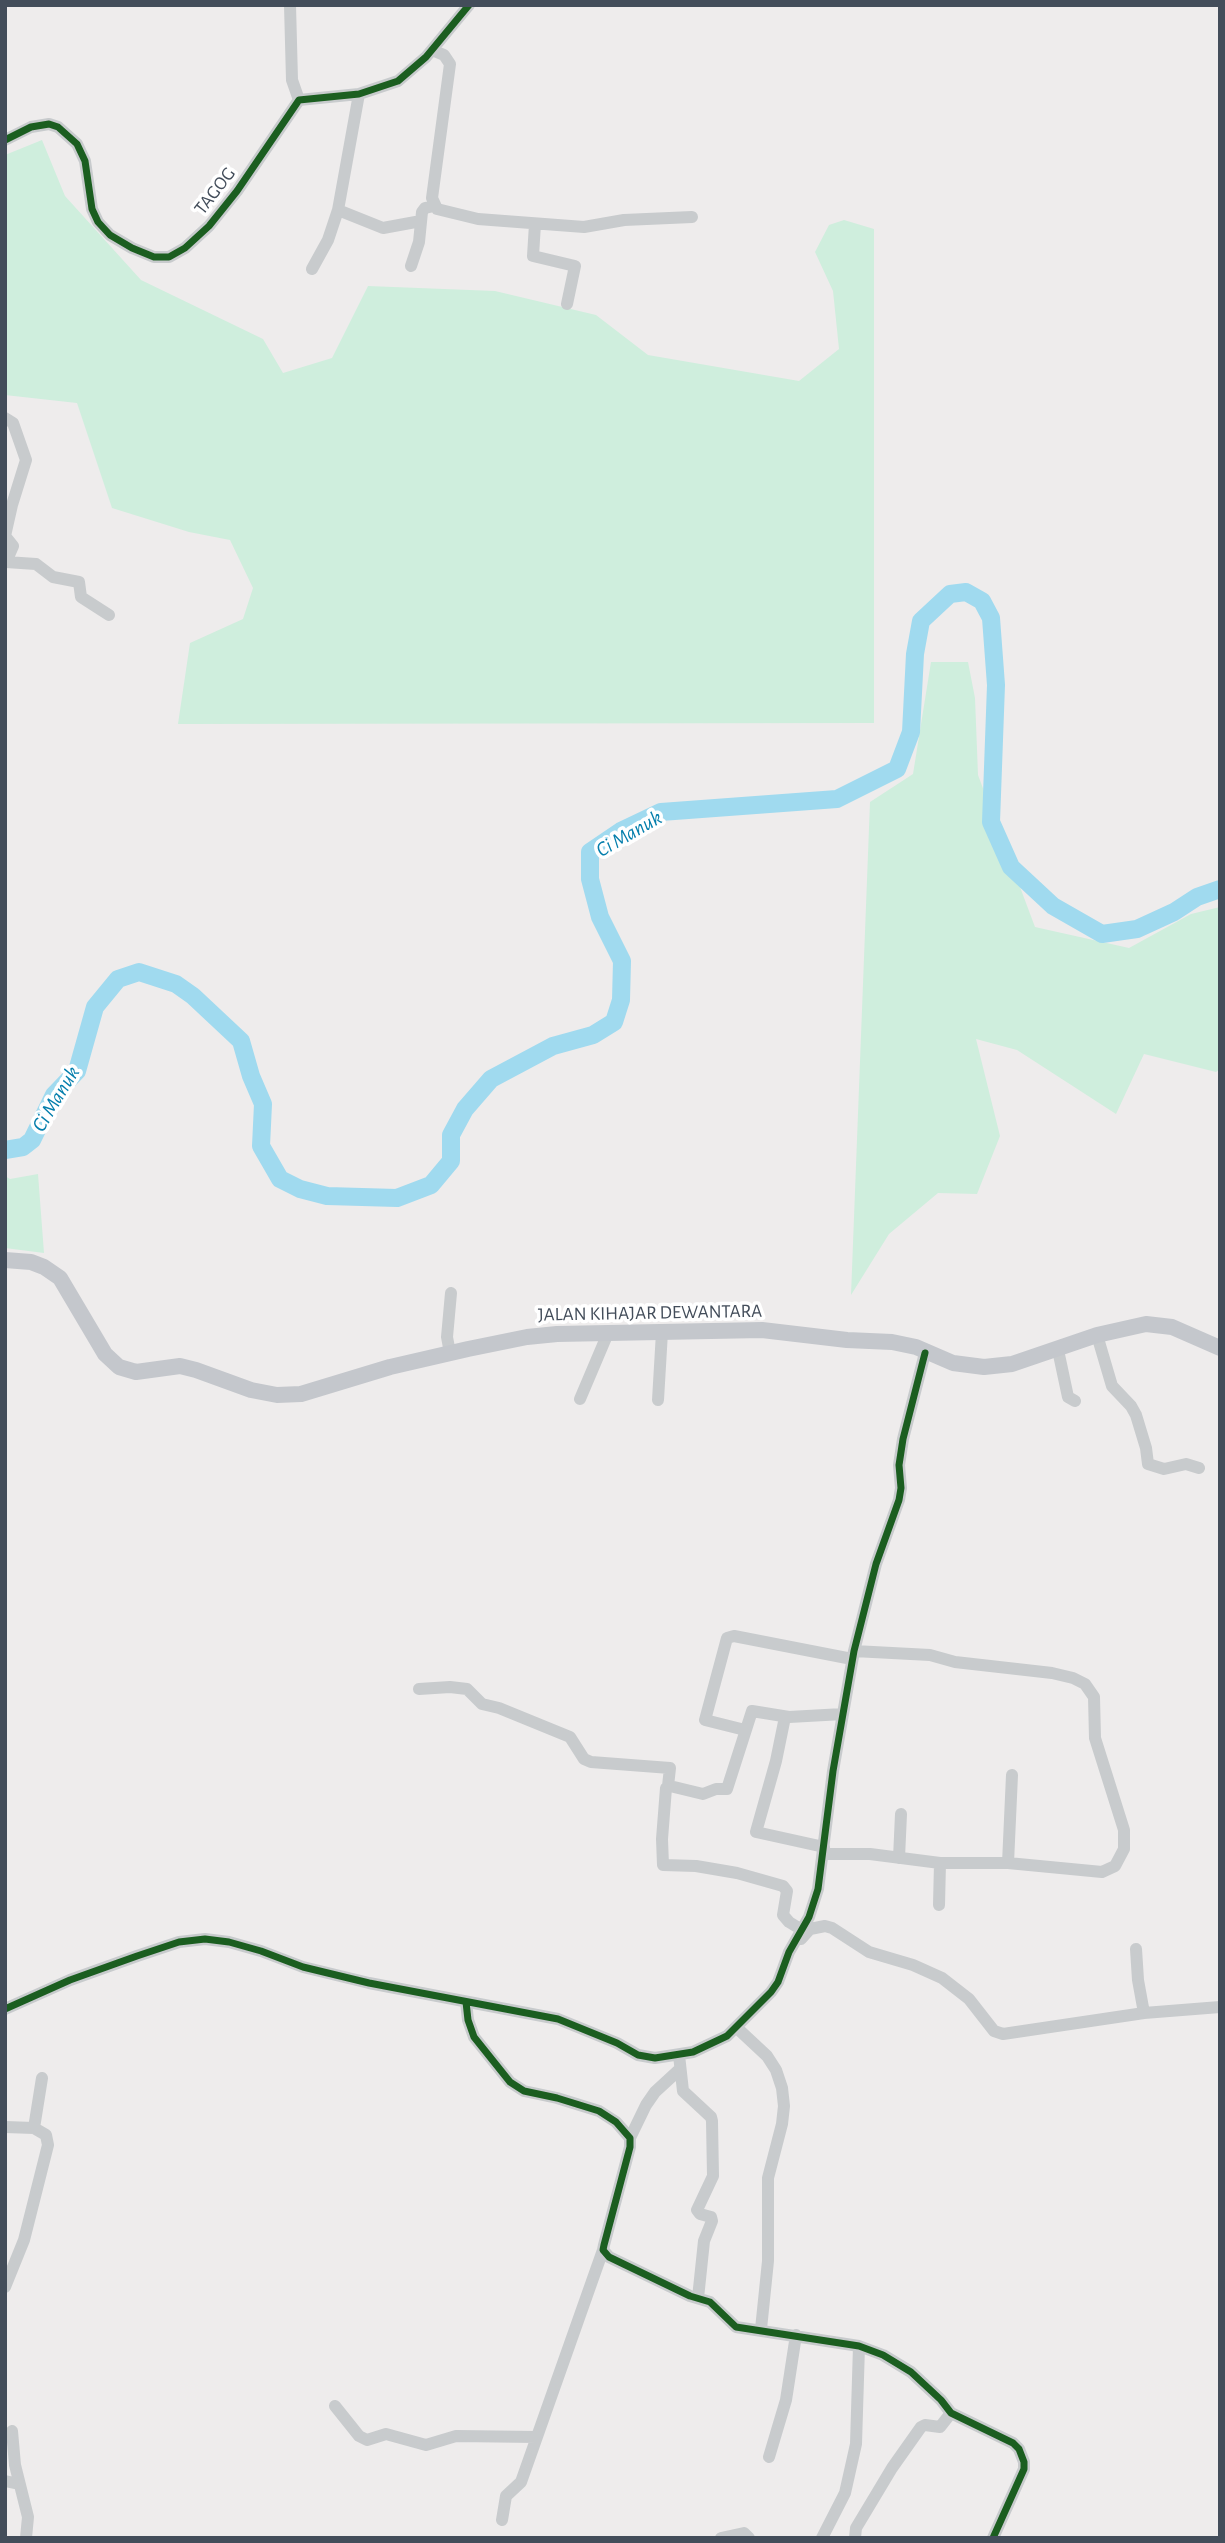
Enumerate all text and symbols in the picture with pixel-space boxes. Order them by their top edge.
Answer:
street label: TAGOG [189,163,241,219]
water label: Ci Manuk [591,805,667,863]
water label: Ci Manuk [27,1062,85,1136]
street label: JALAN KIHAJAR DEWANTARA [538,1300,762,1326]

